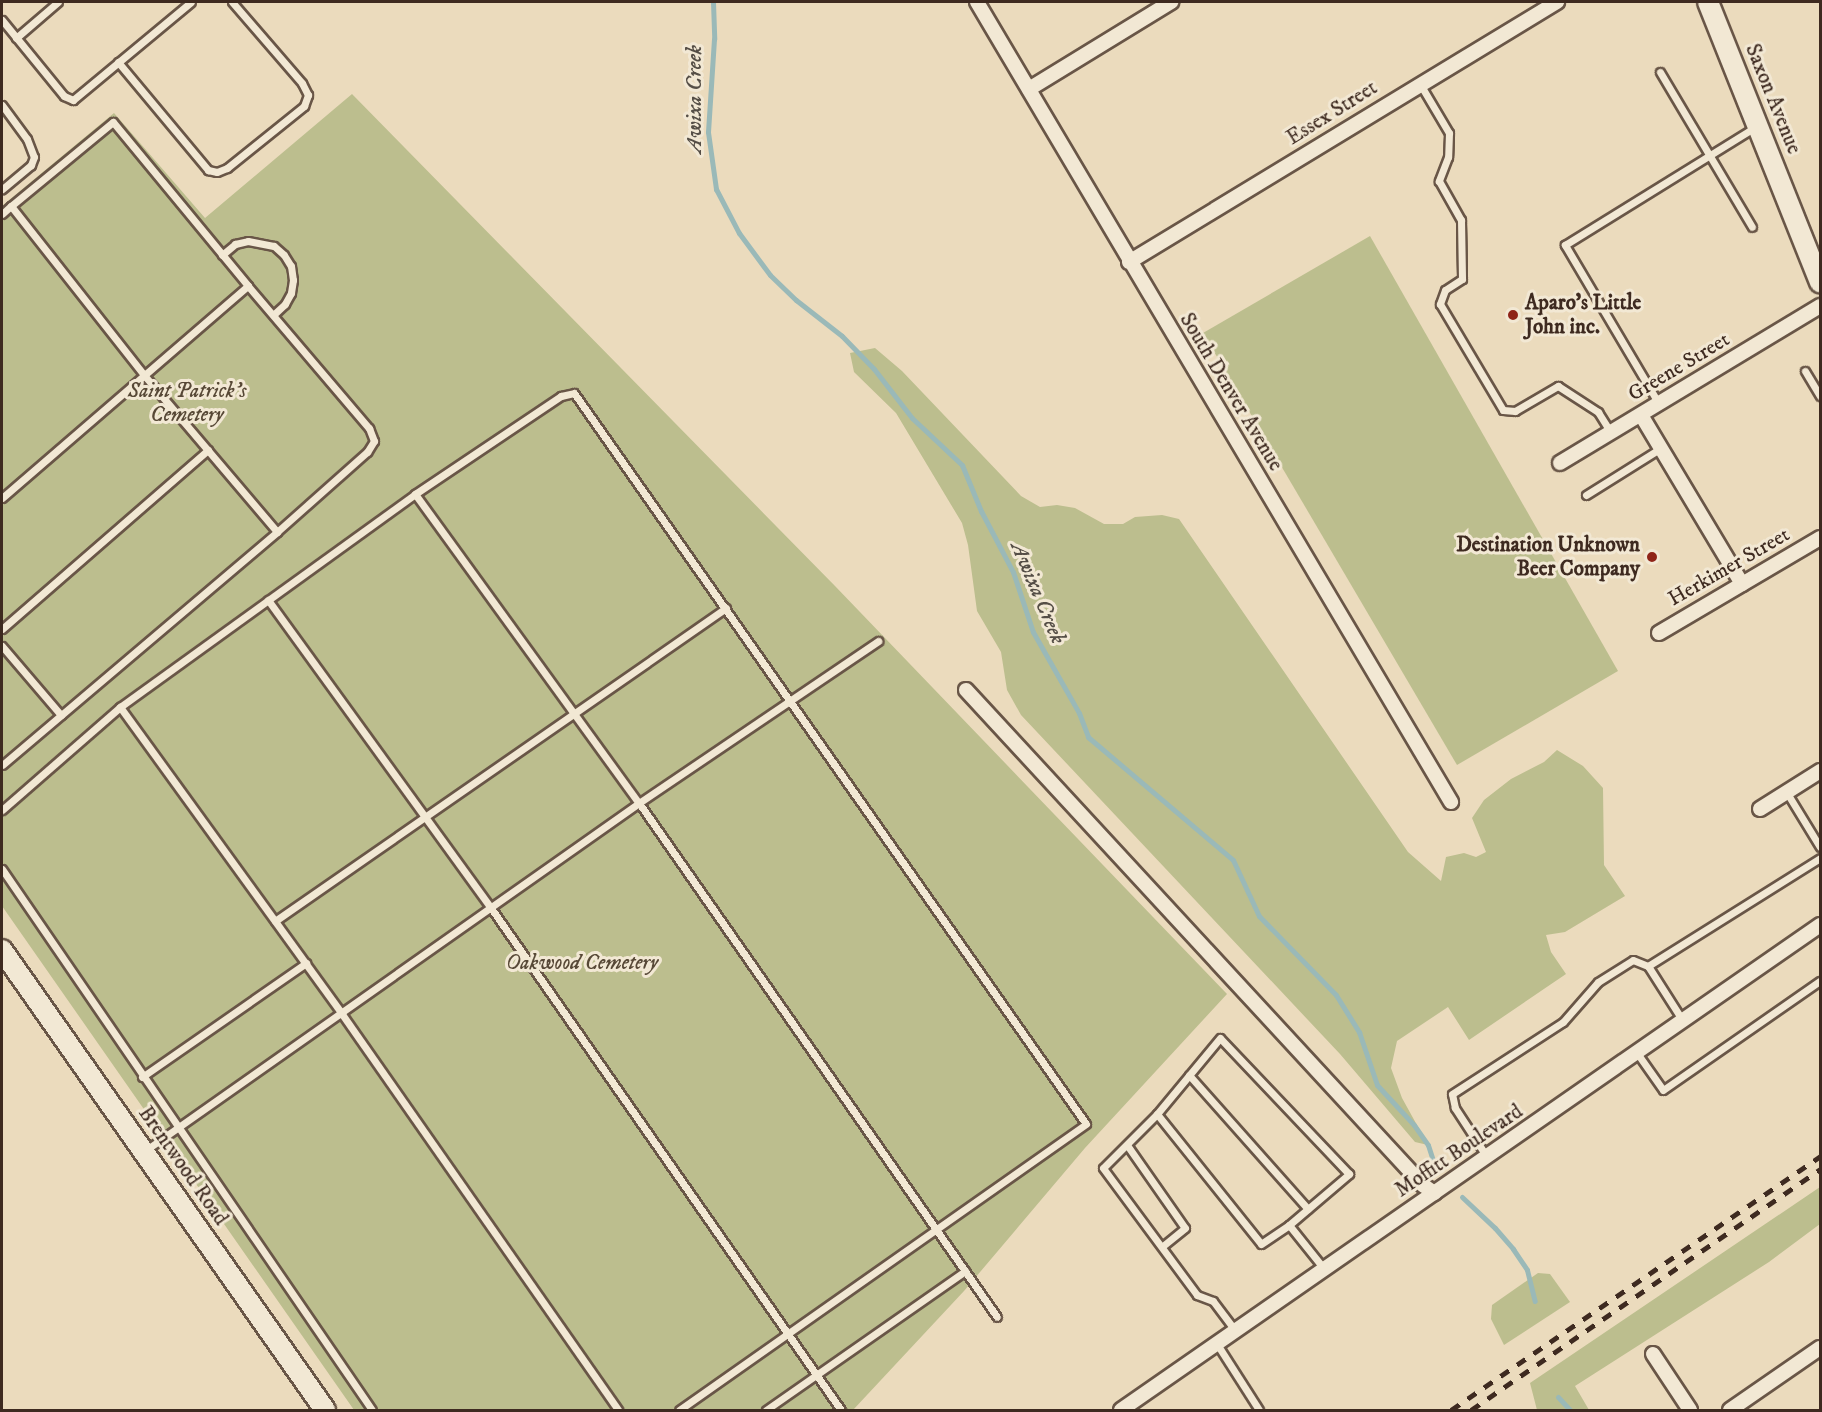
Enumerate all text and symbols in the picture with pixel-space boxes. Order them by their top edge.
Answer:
street label: Saxon Avenue [1740,40,1806,158]
water label: Awixa Creek [682,45,708,153]
street label: Essex Street [1282,75,1382,151]
place label: Aparo's Little John inc. [1525,290,1641,340]
marker: Aparo's Little John inc. [1506,308,1520,322]
street label: South Denver Avenue [1174,309,1288,475]
street label: Greene Street [1624,327,1734,407]
park label: Saint Patrick's Cemetery [128,378,246,428]
street label: Herkimer Street [1664,522,1794,612]
place label: Destination Unknown Beer Company [1456,532,1640,582]
water label: Awixa Creek [1005,538,1071,648]
marker: Destination Unknown Beer Company [1645,550,1659,564]
park label: Oakwood Cemetery [506,950,658,976]
street label: Moffitt Boulevard [1390,1099,1528,1203]
street label: Brentwood Road [133,1102,233,1230]

